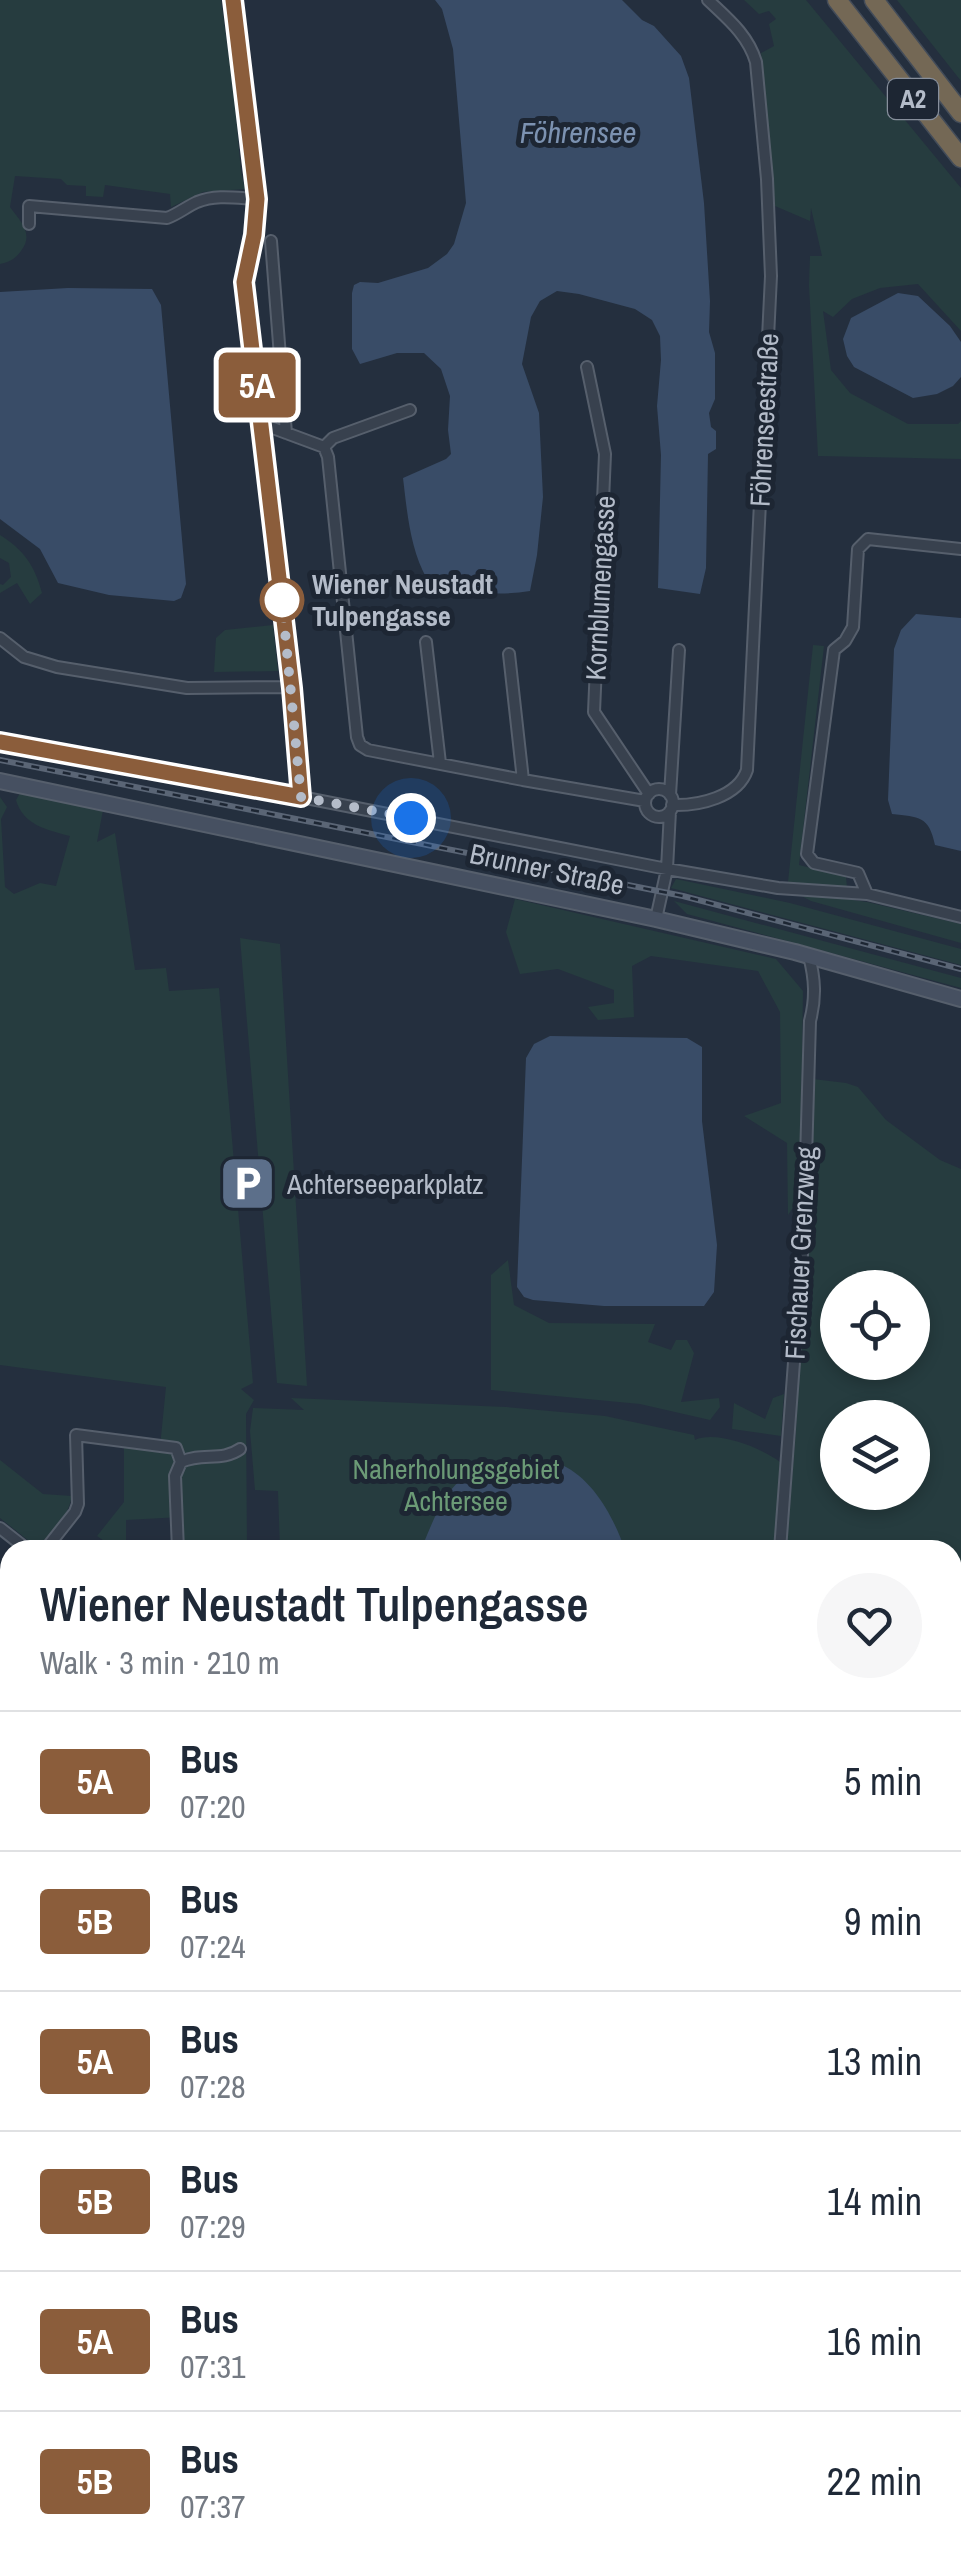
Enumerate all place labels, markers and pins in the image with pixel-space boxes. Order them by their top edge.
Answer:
place label: Wiener Neustadt Tulpengasse [312,565,493,635]
marker: Wiener Neustadt Tulpengasse [261,579,303,621]
parking icon: Achterseeparkplatz [218,1154,278,1214]
place label: Achterseeparkplatz [286,1165,484,1203]

